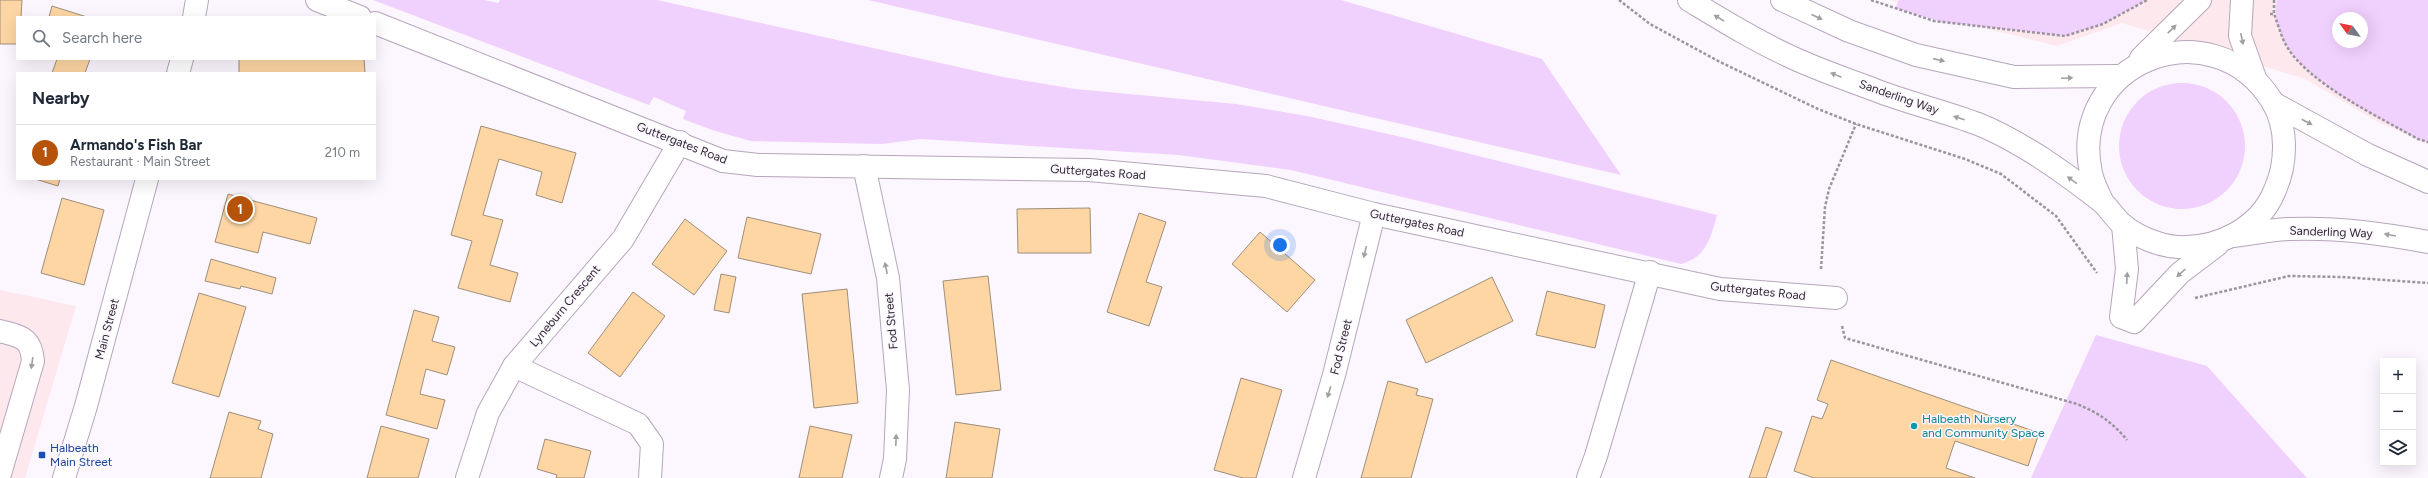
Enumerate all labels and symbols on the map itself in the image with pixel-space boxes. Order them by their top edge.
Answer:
north arrow [2332,12,2368,48]
one-way arrow [1812,14,1823,20]
one-way arrow [1713,15,1725,22]
one-way arrow [2167,24,2177,34]
one-way arrow [2239,32,2245,45]
one-way arrow [1933,58,1945,64]
one-way arrow [1829,71,1841,77]
one-way arrow [2061,75,2074,81]
street label: Sanderling Way [1857,77,1941,117]
one-way arrow [1952,114,1964,120]
street label: Guttergates Road [635,119,729,167]
one-way arrow [2302,119,2313,125]
street label: Guttergates Road [1050,162,1146,182]
one-way arrow [2066,176,2077,184]
pin: 1 [227,194,253,224]
street label: Guttergates Road [1369,206,1465,240]
street label: Sanderling Way [2289,224,2374,240]
one-way arrow [2384,232,2396,238]
your location [1270,235,1290,255]
one-way arrow [1362,246,1368,258]
street label: Lyneburn Crescent [527,262,604,350]
one-way arrow [882,262,888,274]
one-way arrow [2176,268,2186,278]
one-way arrow [2123,272,2130,284]
street label: Guttergates Road [1710,279,1806,303]
street label: Fod Street [882,292,900,350]
street label: Main Street [92,297,122,361]
street label: Fod Street [1327,317,1355,376]
one-way arrow [29,357,35,369]
one-way arrow [1326,386,1332,398]
place label: Halbeath Nursery and Community Space [1922,412,2045,440]
marker: Halbeath Nursery and Community Space [1909,421,1919,431]
one-way arrow [892,434,899,446]
place label: Halbeath Main Street [50,441,113,469]
marker: Halbeath Main Street [37,450,47,460]

